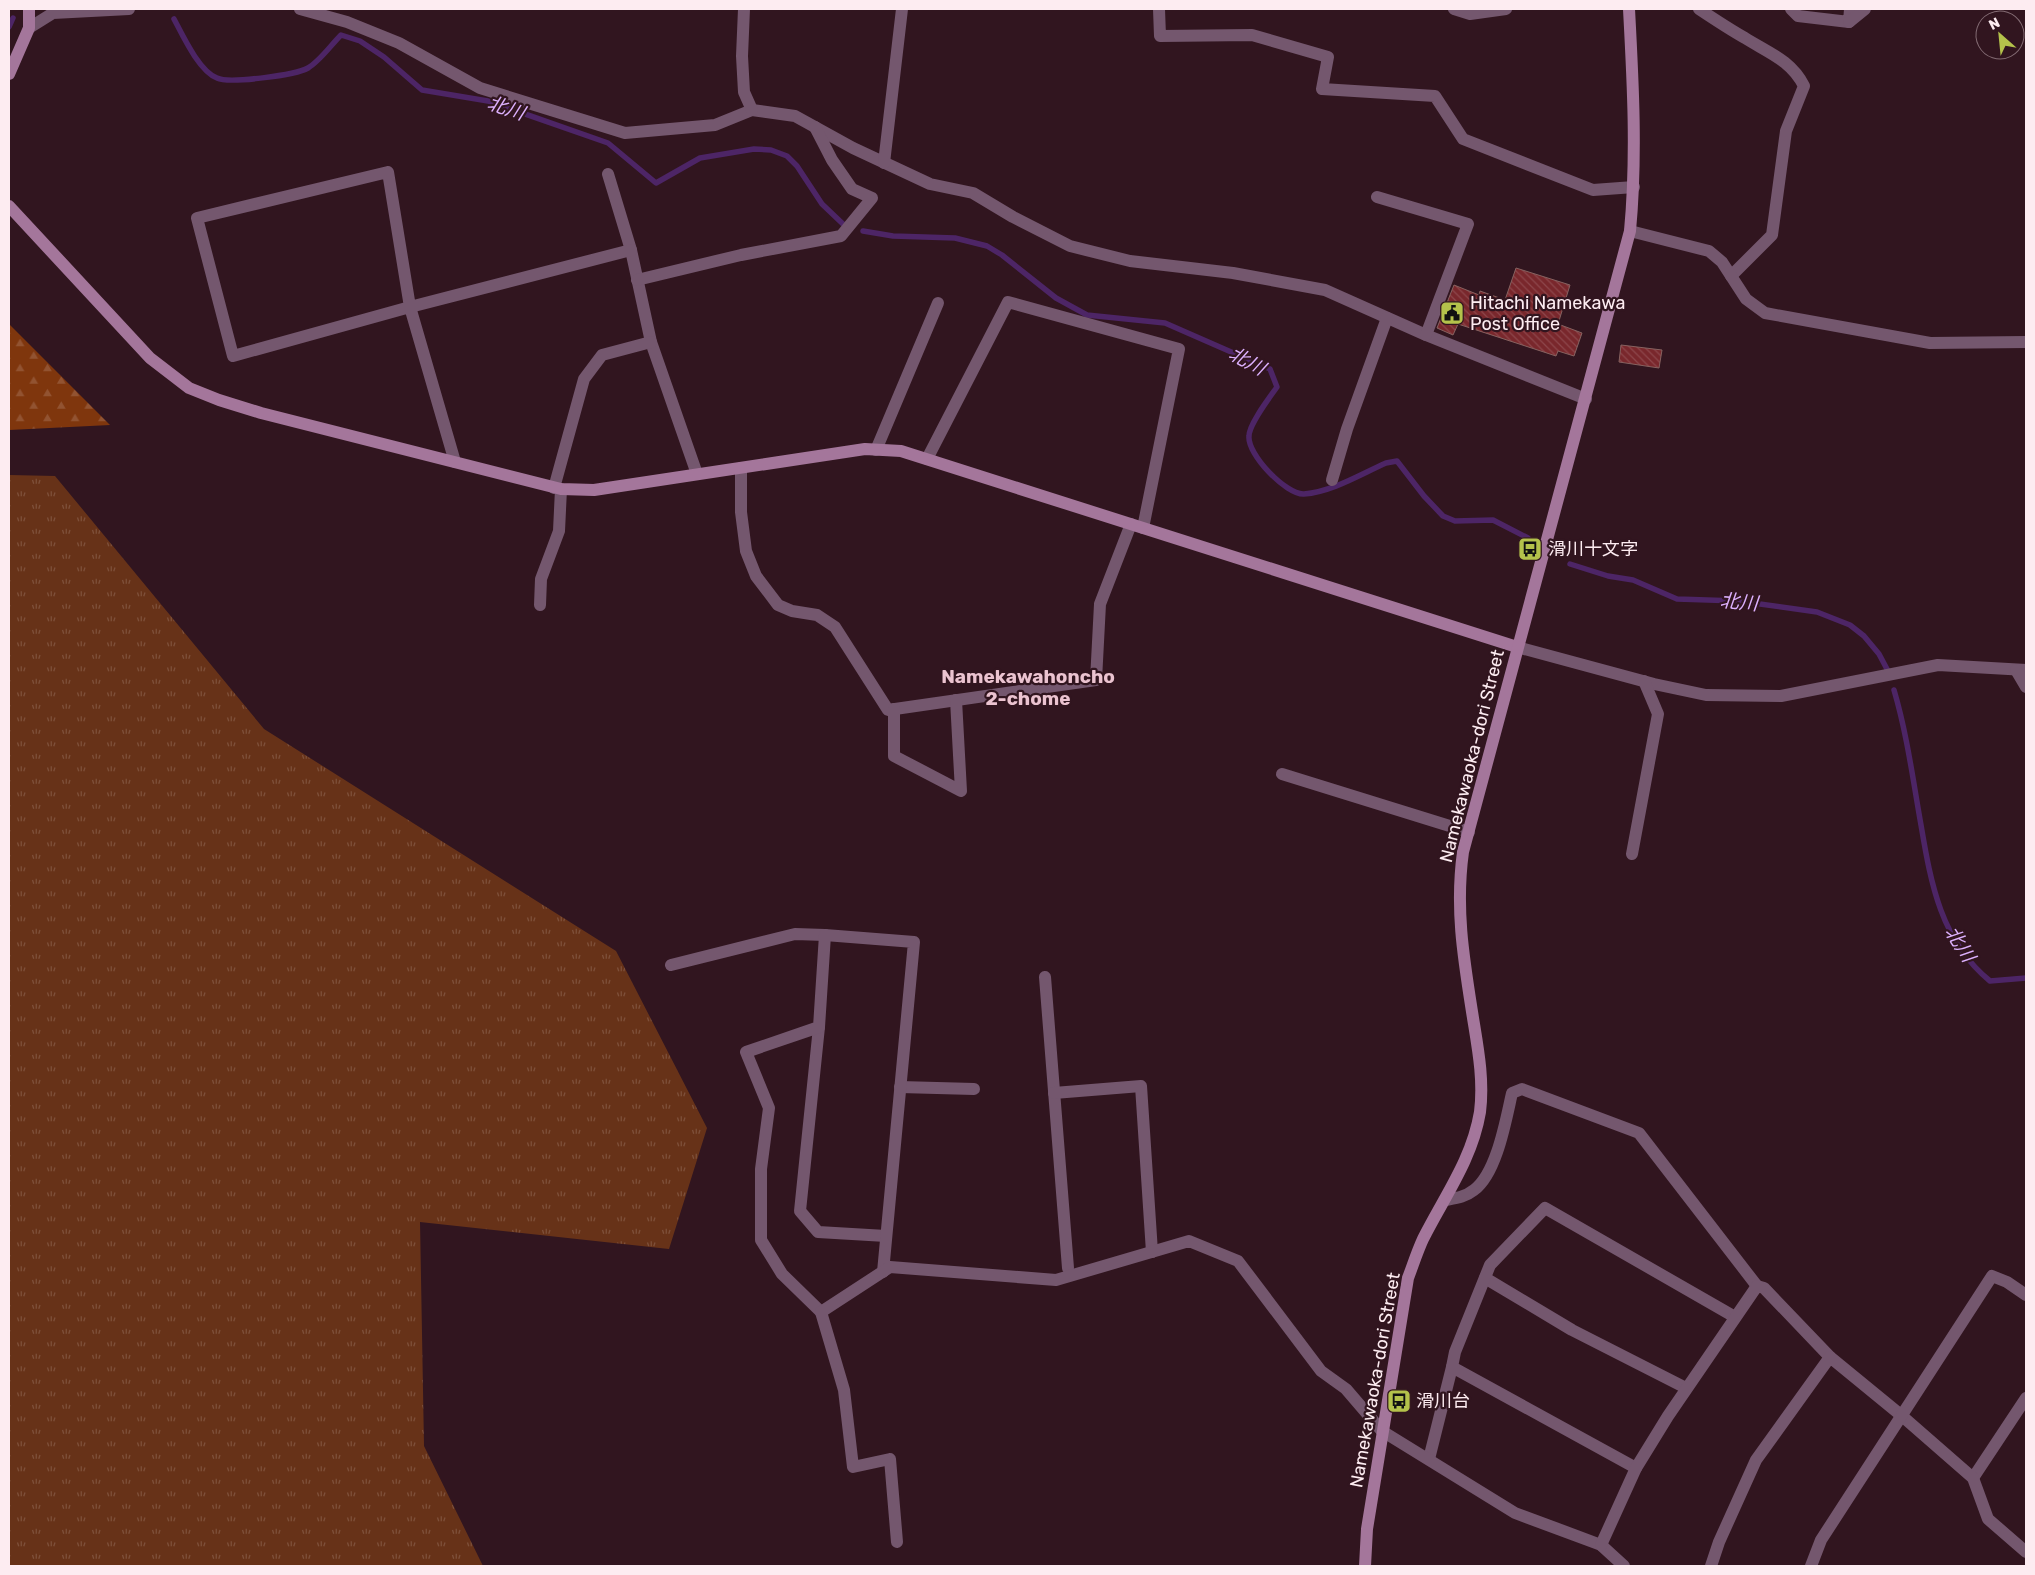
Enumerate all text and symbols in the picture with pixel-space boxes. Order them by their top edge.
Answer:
north arrow [1975,10,2025,60]
text: N [1986,14,2003,34]
water label: 北川 [484,91,530,125]
place label: Hitachi Namekawa Post Office [1470,292,1625,335]
public building icon: Hitachi Namekawa Post Office [1439,300,1465,326]
water label: 北川 [1225,342,1271,381]
bus stop icon: 滑川十文字 [1517,536,1543,562]
place label: 滑川十文字 [1548,538,1638,560]
water label: 北川 [1719,589,1761,615]
street label: Namekawaoka-dori Street [1435,647,1509,865]
district label: Namekawahoncho 2-chome [941,665,1115,710]
water label: 北川 [1940,922,1981,968]
street label: Namekawaoka-dori Street [1345,1271,1405,1489]
bus stop icon: 滑川台 [1386,1388,1412,1414]
place label: 滑川台 [1416,1390,1470,1412]

